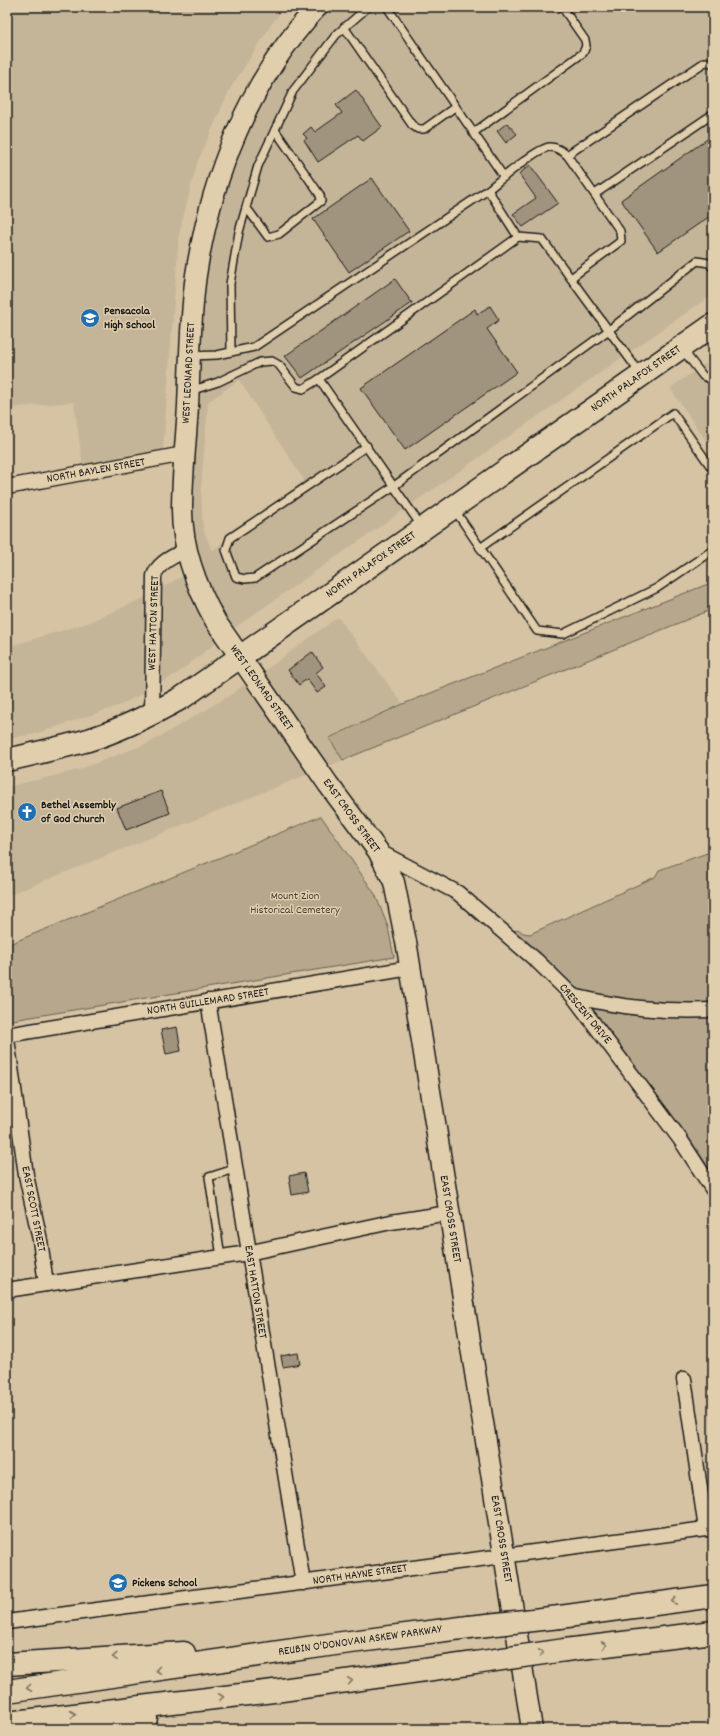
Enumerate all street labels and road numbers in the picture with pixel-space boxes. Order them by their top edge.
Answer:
street label: WEST LEONARD STREET [178,322,200,424]
street label: NORTH PALAFOX STREET [587,341,685,417]
street label: NORTH BAYLEN STREET [45,454,147,488]
street label: NORTH PALAFOX STREET [322,527,420,603]
street label: WEST HATTON STREET [144,575,164,671]
street label: WEST LEONARD STREET [225,642,297,735]
street label: EAST CROSS STREET [318,775,384,857]
street label: CRESCENT DRIVE [555,980,616,1048]
street label: NORTH GUILLEMARD STREET [146,984,270,1020]
street label: EAST SCOTT STREET [16,1165,50,1253]
street label: EAST CROSS STREET [435,1174,465,1264]
street label: EAST HATTON STREET [239,1244,271,1340]
street label: EAST CROSS STREET [486,1494,516,1584]
street label: NORTH HAYNE STREET [312,1560,409,1590]
street label: REUBIN O'DONOVAN ASKEW PARKWAY [277,1621,443,1661]

